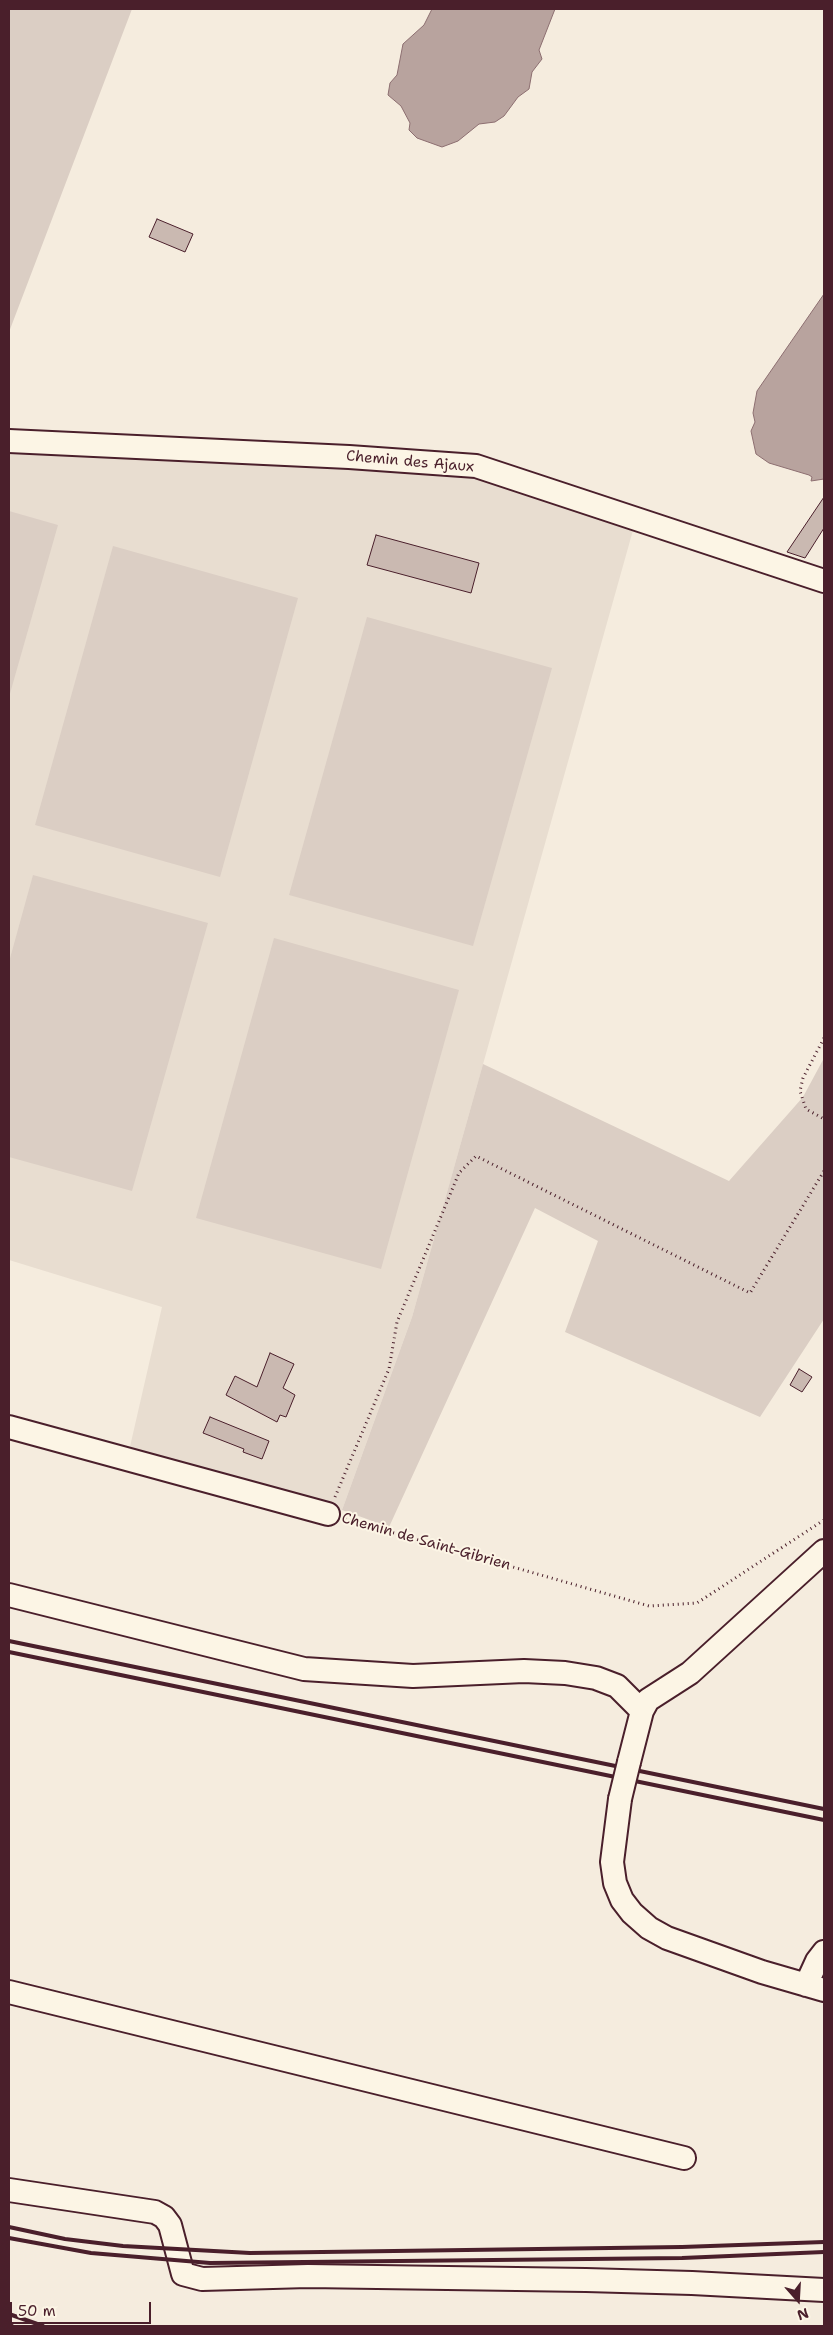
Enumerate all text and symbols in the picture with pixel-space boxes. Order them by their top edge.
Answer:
street label: Chemin des Ajaux [345,447,475,477]
street label: Chemin de Saint-Gibrien [339,1509,513,1575]
north arrow [773,2275,823,2325]
scale bar [12,2292,154,2324]
text: 50 m [18,2301,56,2321]
text: N [795,2304,811,2324]

